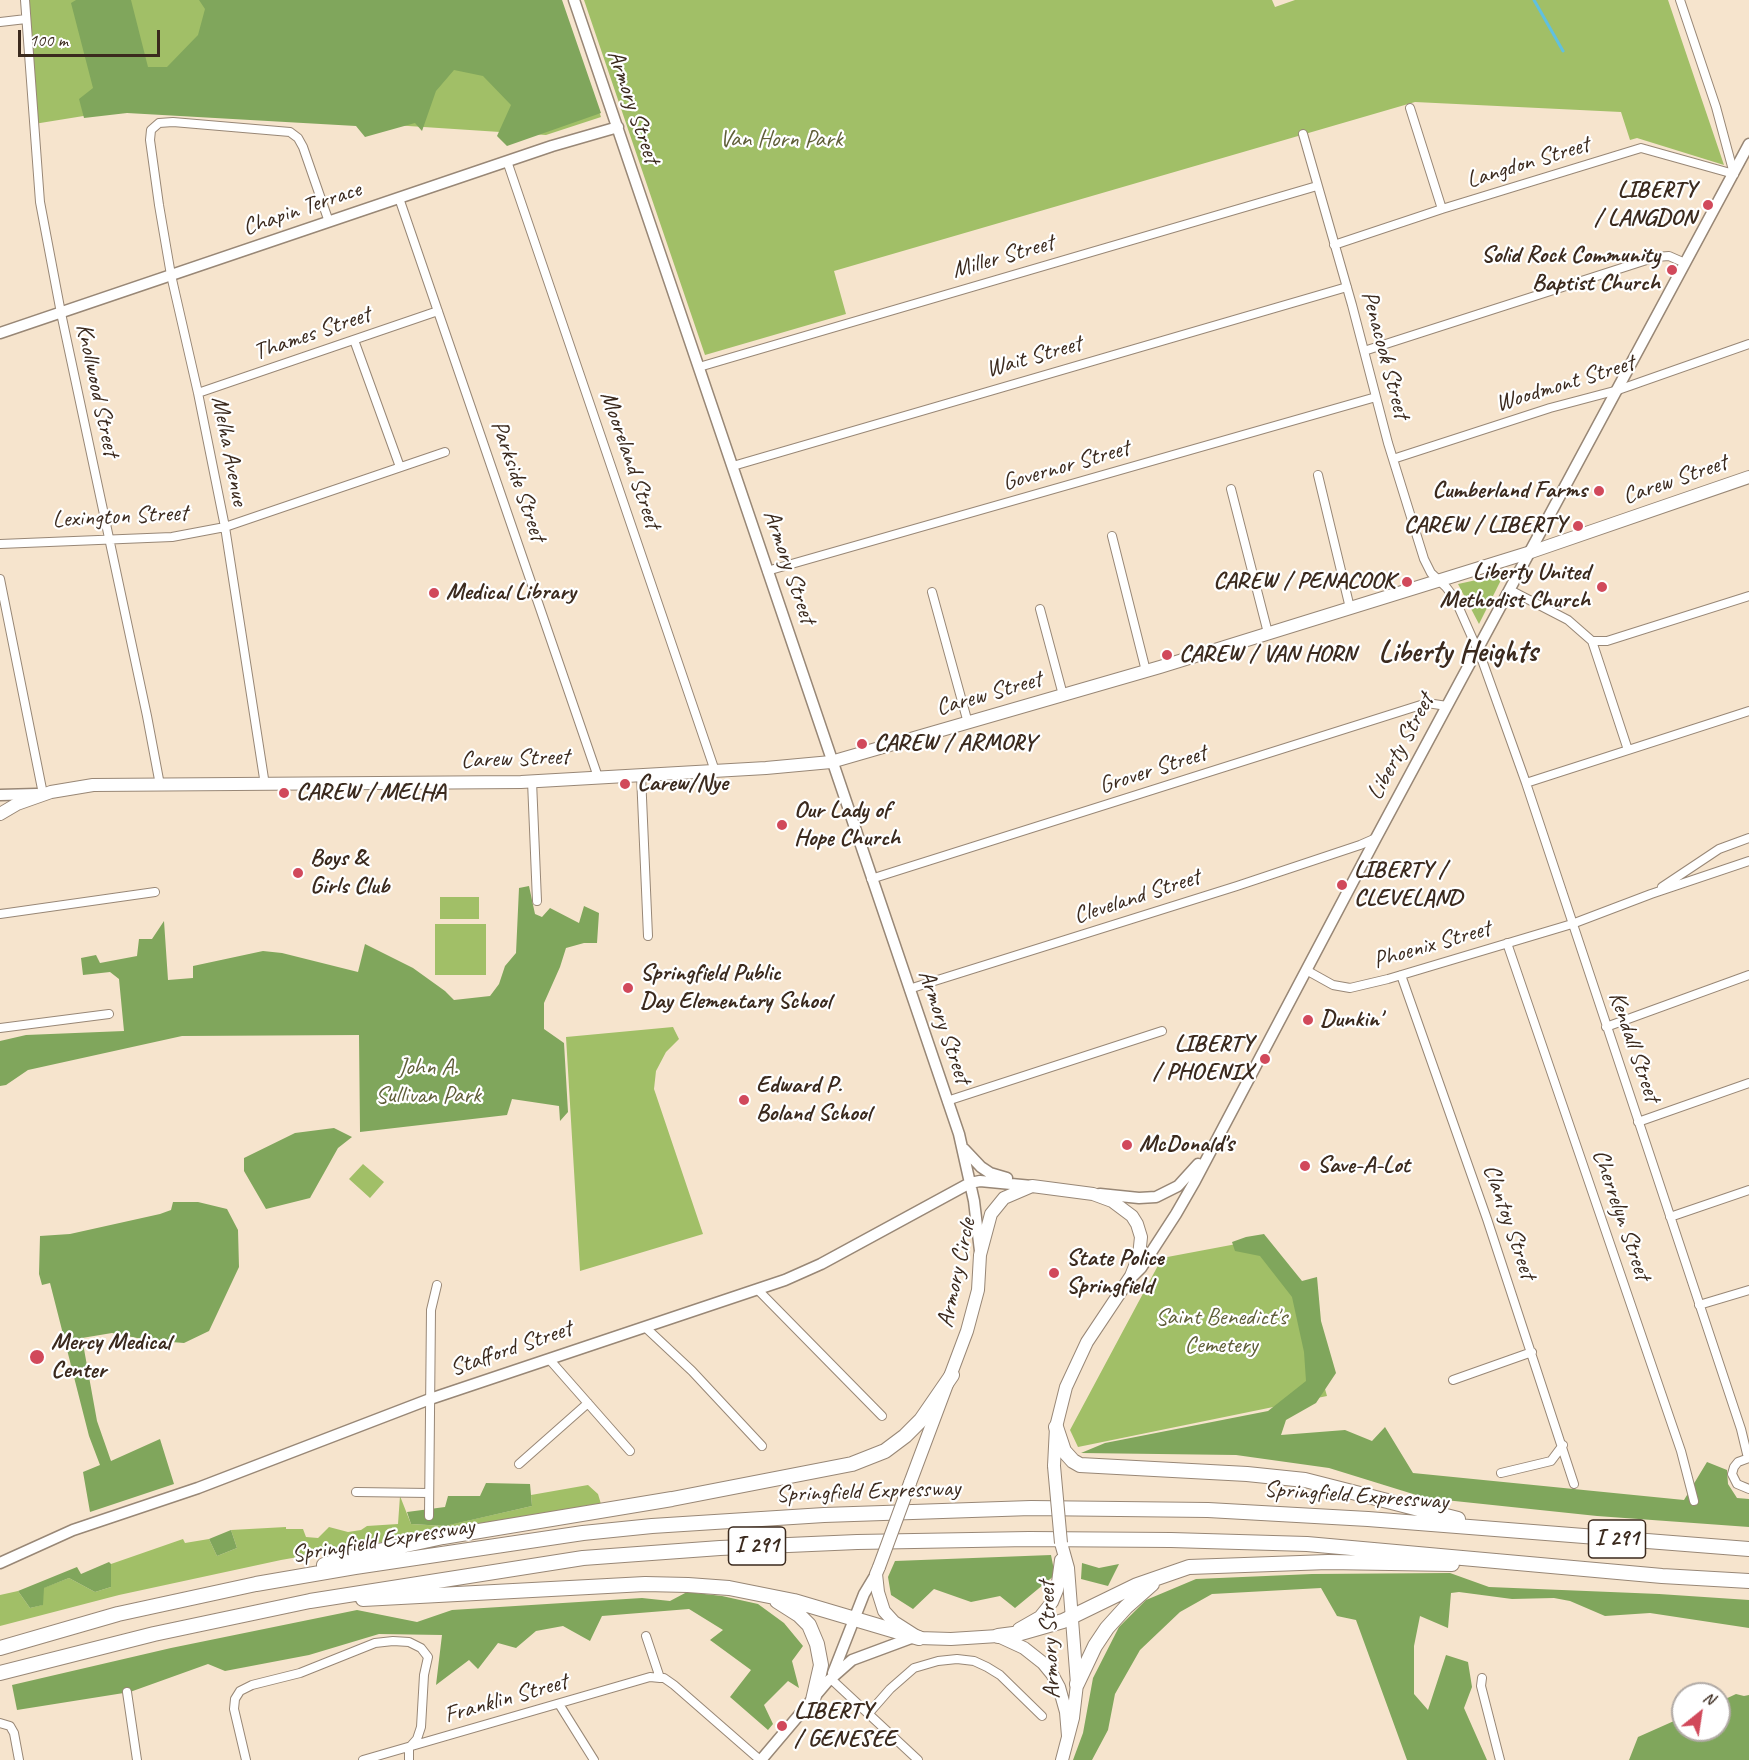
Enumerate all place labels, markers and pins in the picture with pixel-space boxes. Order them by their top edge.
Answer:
place label: LIBERTY / LANGDON [1594,177,1696,233]
marker: LIBERTY / LANGDON [1701,198,1715,212]
place label: Solid Rock Community Baptist Church [1481,242,1660,298]
marker: Solid Rock Community Baptist Church [1665,263,1679,277]
place label: Cumberland Farms [1432,477,1587,505]
marker: Cumberland Farms [1592,484,1606,498]
place label: CAREW / LIBERTY [1404,512,1566,540]
marker: CAREW / LIBERTY [1571,519,1585,533]
place label: Liberty United Methodist Church [1439,559,1590,615]
place label: CAREW / PENACOOK [1213,568,1395,596]
marker: CAREW / PENACOOK [1400,575,1414,589]
place label: Medical Library [446,579,576,607]
marker: Liberty United Methodist Church [1595,580,1609,594]
marker: Medical Library [427,586,441,600]
place label: CAREW / VAN HORN [1179,641,1356,669]
marker: CAREW / VAN HORN [1160,648,1174,662]
place label: CAREW / ARMORY [874,730,1035,758]
marker: CAREW / ARMORY [855,737,869,751]
place label: Carew/Nye [637,770,728,798]
marker: Carew/Nye [618,777,632,791]
place label: CAREW / MELHA [296,779,446,807]
marker: CAREW / MELHA [277,786,291,800]
place label: Our Lady of Hope Church [794,797,900,853]
marker: Our Lady of Hope Church [775,818,789,832]
place label: Boys & Girls Club [310,845,389,901]
place label: LIBERTY / CLEVELAND [1354,857,1462,913]
marker: Boys & Girls Club [291,866,305,880]
marker: LIBERTY / CLEVELAND [1335,878,1349,892]
place label: Springfield Public Day Elementary School [640,960,831,1016]
marker: Springfield Public Day Elementary School [621,981,635,995]
place label: Dunkin' [1320,1006,1381,1034]
marker: Dunkin' [1301,1013,1315,1027]
place label: LIBERTY / PHOENIX [1153,1031,1253,1087]
marker: LIBERTY / PHOENIX [1258,1052,1272,1066]
place label: Edward P. Boland School [756,1072,871,1128]
marker: Edward P. Boland School [737,1093,751,1107]
place label: McDonald's [1139,1131,1234,1159]
marker: McDonald's [1120,1138,1134,1152]
place label: Save-A-Lot [1317,1152,1410,1180]
marker: Save-A-Lot [1298,1159,1312,1173]
place label: State Police Springfield [1066,1245,1164,1301]
marker: State Police Springfield [1047,1266,1061,1280]
place label: Mercy Medical Center [51,1329,171,1385]
marker: Mercy Medical Center [28,1348,46,1366]
place label: LIBERTY / GENESEE [794,1698,896,1754]
marker: LIBERTY / GENESEE [775,1719,789,1733]

